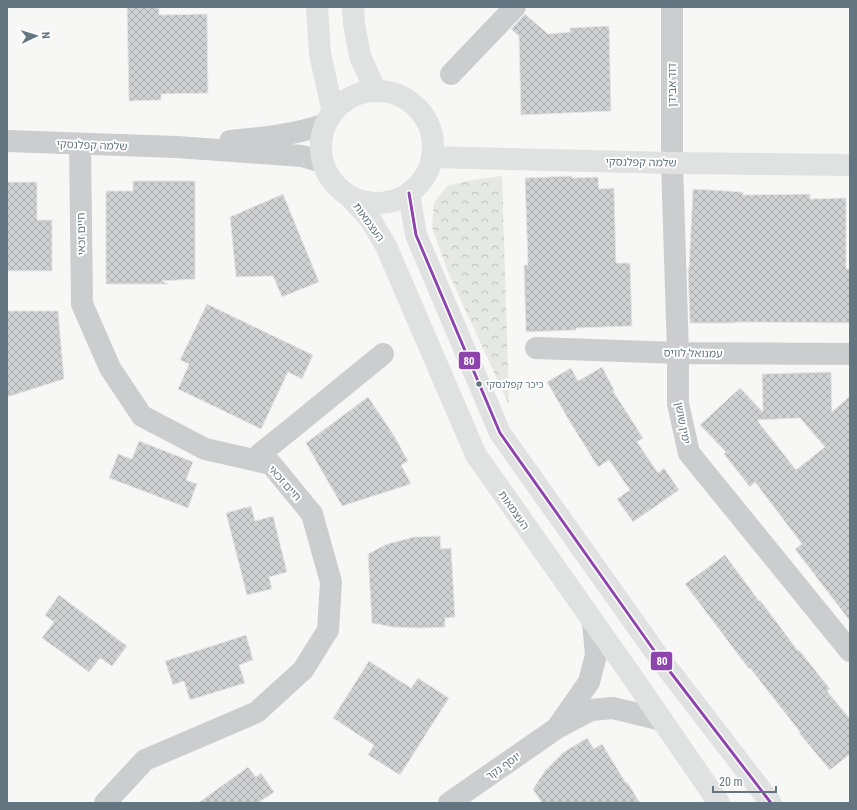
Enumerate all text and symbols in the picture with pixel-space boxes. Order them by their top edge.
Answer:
north arrow [16,16,56,56]
text: N [39,32,52,39]
street label: דוד אבידן [666,63,679,107]
street label: שלמה קפלנסקי [56,138,128,153]
street label: שלמה קפלנסקי [605,155,677,170]
street label: העצמאות [350,200,387,244]
street label: חיים זכאי [75,212,88,255]
street label: עמנואל לוויס [663,346,723,361]
line badge: 80 [458,351,481,370]
text: 80 [463,355,475,368]
marker: כיכר קפלנסקי [474,379,484,389]
place label: כיכר קפלנסקי [486,379,544,390]
street label: ימין שושן [672,401,693,445]
street label: חיים זכאי [265,463,304,504]
street label: העצמאות [495,488,532,532]
line badge: 80 [650,651,673,671]
text: 80 [656,655,668,668]
street label: יוסף נקר [483,750,523,783]
scale bar [713,768,776,794]
text: 20 m [719,775,743,789]

